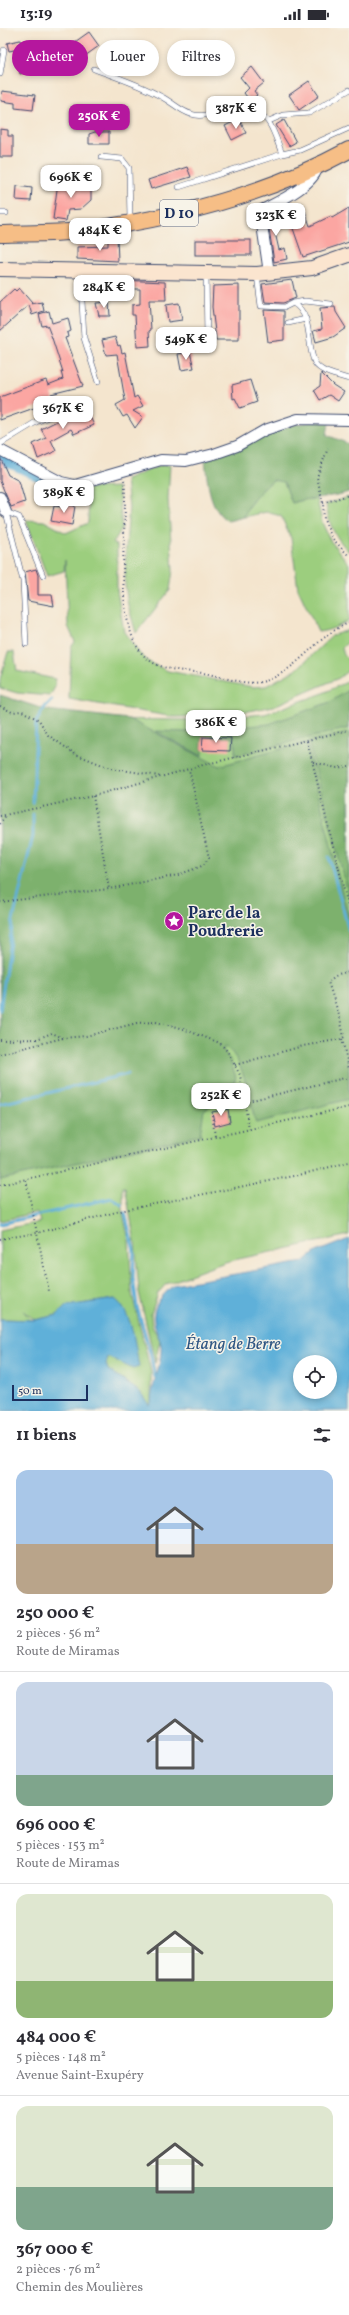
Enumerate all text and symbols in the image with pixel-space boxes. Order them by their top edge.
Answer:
text: 13:19 [20,4,52,25]
chip: Acheter [12,40,88,76]
chip: Louer [96,40,159,76]
chip: Filtres [167,40,235,76]
pin: 387K € [203,96,269,130]
text: 387K € [215,100,257,118]
pin: 250K € [66,104,132,138]
text: 250K € [78,108,120,126]
pin: 696K € [38,165,104,199]
text: 696K € [49,169,93,187]
road number: D 10 [160,200,198,226]
pin: 323K € [243,203,309,237]
text: 323K € [255,207,297,225]
pin: 484K € [67,218,133,252]
text: 484K € [78,222,122,240]
pin: 284K € [71,275,137,309]
text: 284K € [83,279,126,297]
pin: 549K € [153,327,219,361]
text: 549K € [165,331,207,349]
pin: 367K € [30,396,96,430]
text: 367K € [42,400,84,418]
pin: 389K € [31,480,97,514]
text: 389K € [43,484,85,502]
pin: 386K € [183,710,249,744]
text: 386K € [195,714,237,732]
place label: Parc de la Poudrerie [188,903,264,943]
place icon: Parc de la Poudrerie [163,910,185,932]
pin: 252K € [188,1083,254,1117]
text: 252K € [200,1087,242,1105]
water label: Étang de Berre [185,1333,281,1356]
map controls [293,1355,337,1399]
button: locate [293,1355,337,1399]
scale bar [12,1383,88,1402]
text: 50 m [18,1384,42,1399]
text: 11 biens [16,1424,77,1447]
icon: filters [311,1424,333,1446]
icon: home [139,1496,211,1568]
text: 250 000 € [16,1602,94,1625]
text: 2 pièces · 56 m² [16,1625,100,1643]
text: Route de Miramas [16,1643,120,1661]
icon: home [139,1708,211,1780]
text: 696 000 € [16,1814,95,1837]
text: 5 pièces · 153 m² [16,1837,105,1855]
text: Route de Miramas [16,1855,120,1873]
icon: home [139,1920,211,1992]
text: 484 000 € [16,2026,96,2049]
text: 5 pièces · 148 m² [16,2049,106,2067]
text: Avenue Saint-Exupéry [16,2067,144,2085]
icon: home [139,2132,211,2204]
text: 367 000 € [16,2238,93,2261]
text: 2 pièces · 76 m² [16,2261,100,2279]
text: Chemin des Moulières [16,2279,143,2297]

